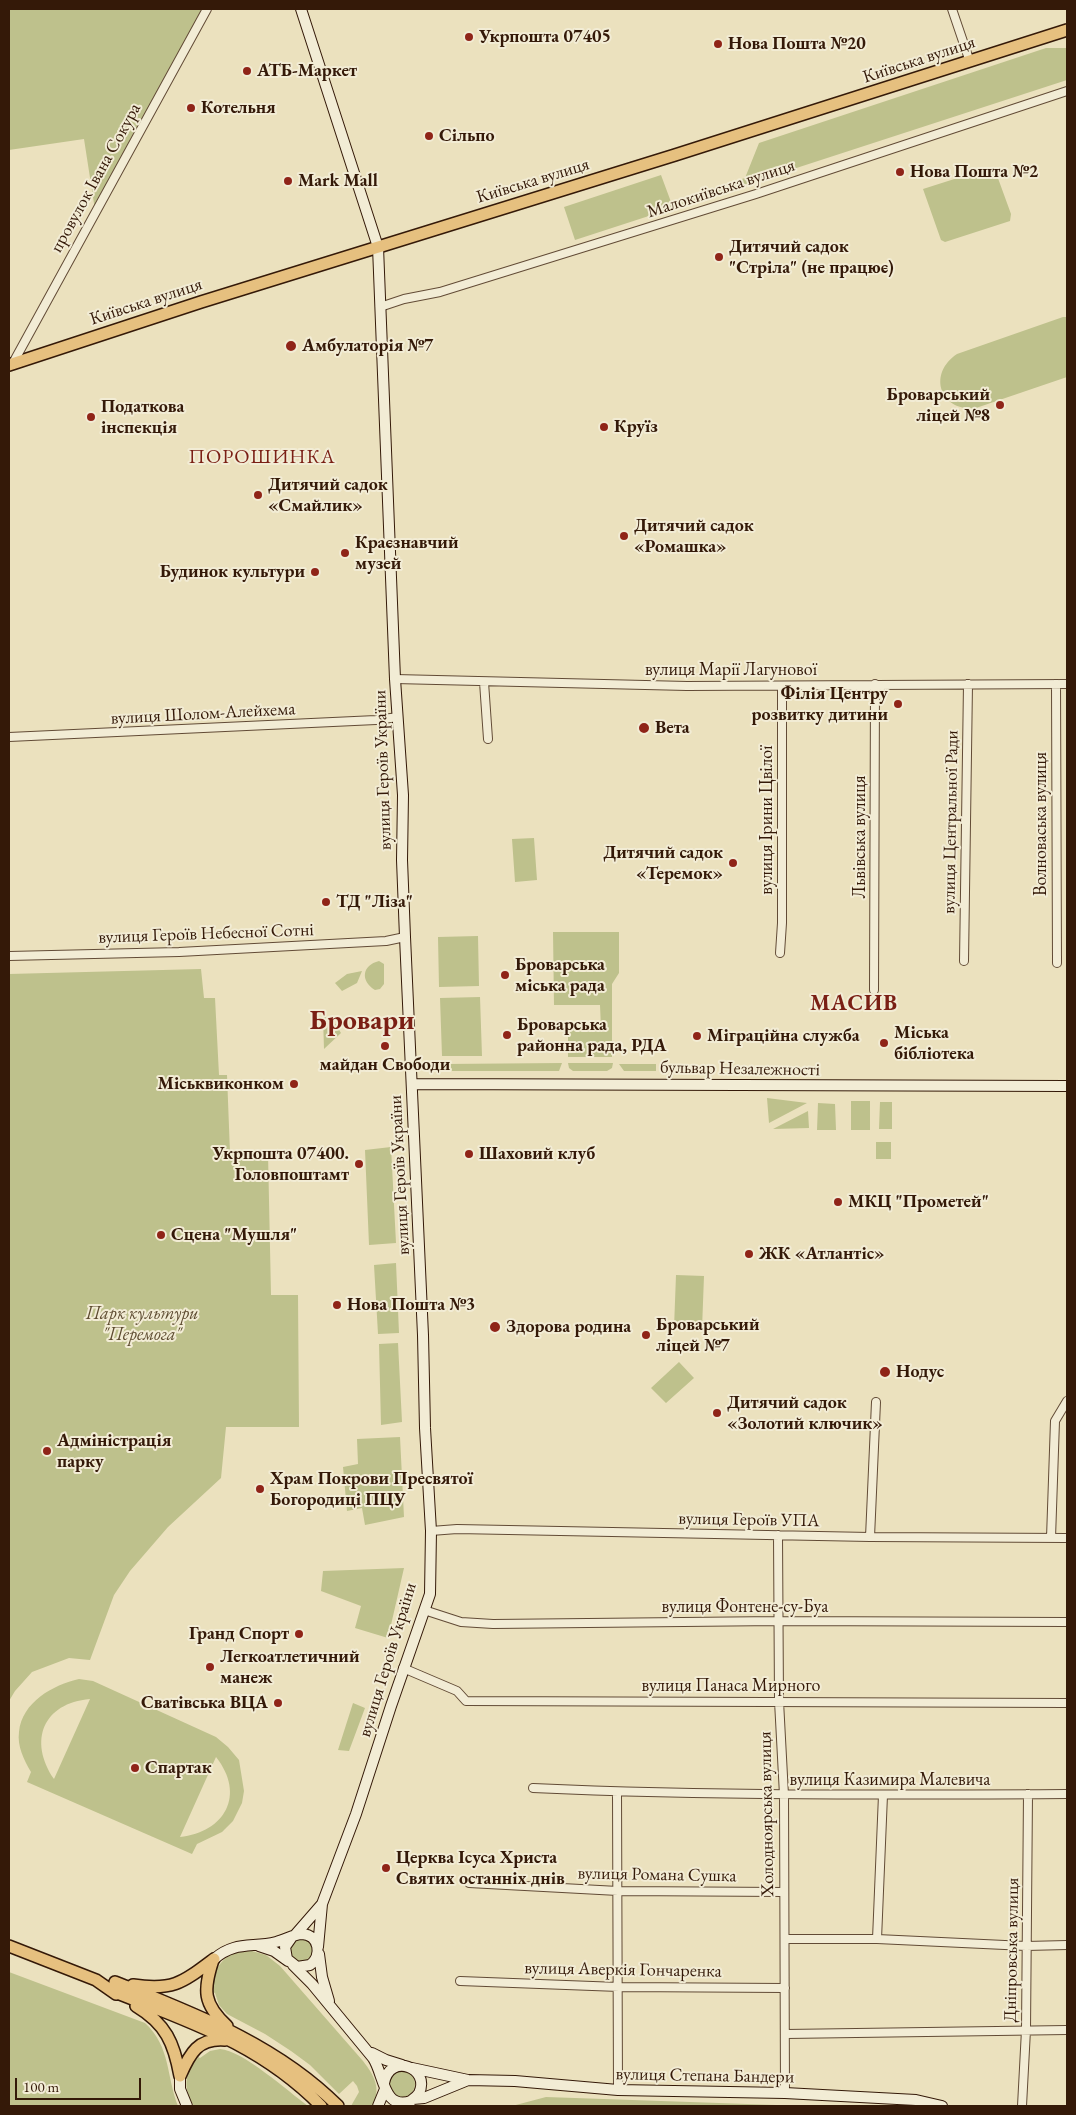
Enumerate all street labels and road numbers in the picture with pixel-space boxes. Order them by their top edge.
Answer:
street label: Київська вулиця [860,32,978,88]
street label: провулок Івана Сокура [46,100,146,256]
street label: Київська вулиця [474,154,592,208]
street label: Малокиївська вулиця [644,155,798,223]
street label: Київська вулиця [87,274,205,330]
street label: вулиця Марії Лагунової [645,659,817,681]
street label: вулиця Героїв України [369,689,397,851]
street label: вулиця Шолом-Алейхема [110,698,296,730]
street label: вулиця Центральної Ради [939,730,963,914]
street label: вулиця Ірини Цвілої [756,745,778,895]
street label: Волноваська вулиця [1030,752,1052,896]
street label: Львівська вулиця [849,776,871,898]
street label: вулиця Героїв Небесної Сотні [98,919,314,949]
street label: бульвар Незалежності [660,1057,820,1081]
street label: вулиця Героїв України [385,1094,415,1256]
street label: вулиця Героїв УПА [678,1508,820,1532]
street label: вулиця Героїв України [354,1580,422,1740]
street label: вулиця Фонтене-су-Буа [662,1596,828,1618]
street label: вулиця Панаса Мирного [642,1675,820,1697]
street label: Холодноярська вулиця [755,1731,779,1897]
street label: вулиця Казимира Малевича [790,1769,990,1791]
street label: вулиця Романа Сушка [577,1863,737,1887]
street label: Дніпровська вулиця [1000,1877,1024,2023]
street label: вулиця Аверкія Гончаренка [524,1957,722,1983]
street label: вулиця Степана Бандери [616,2064,794,2088]

